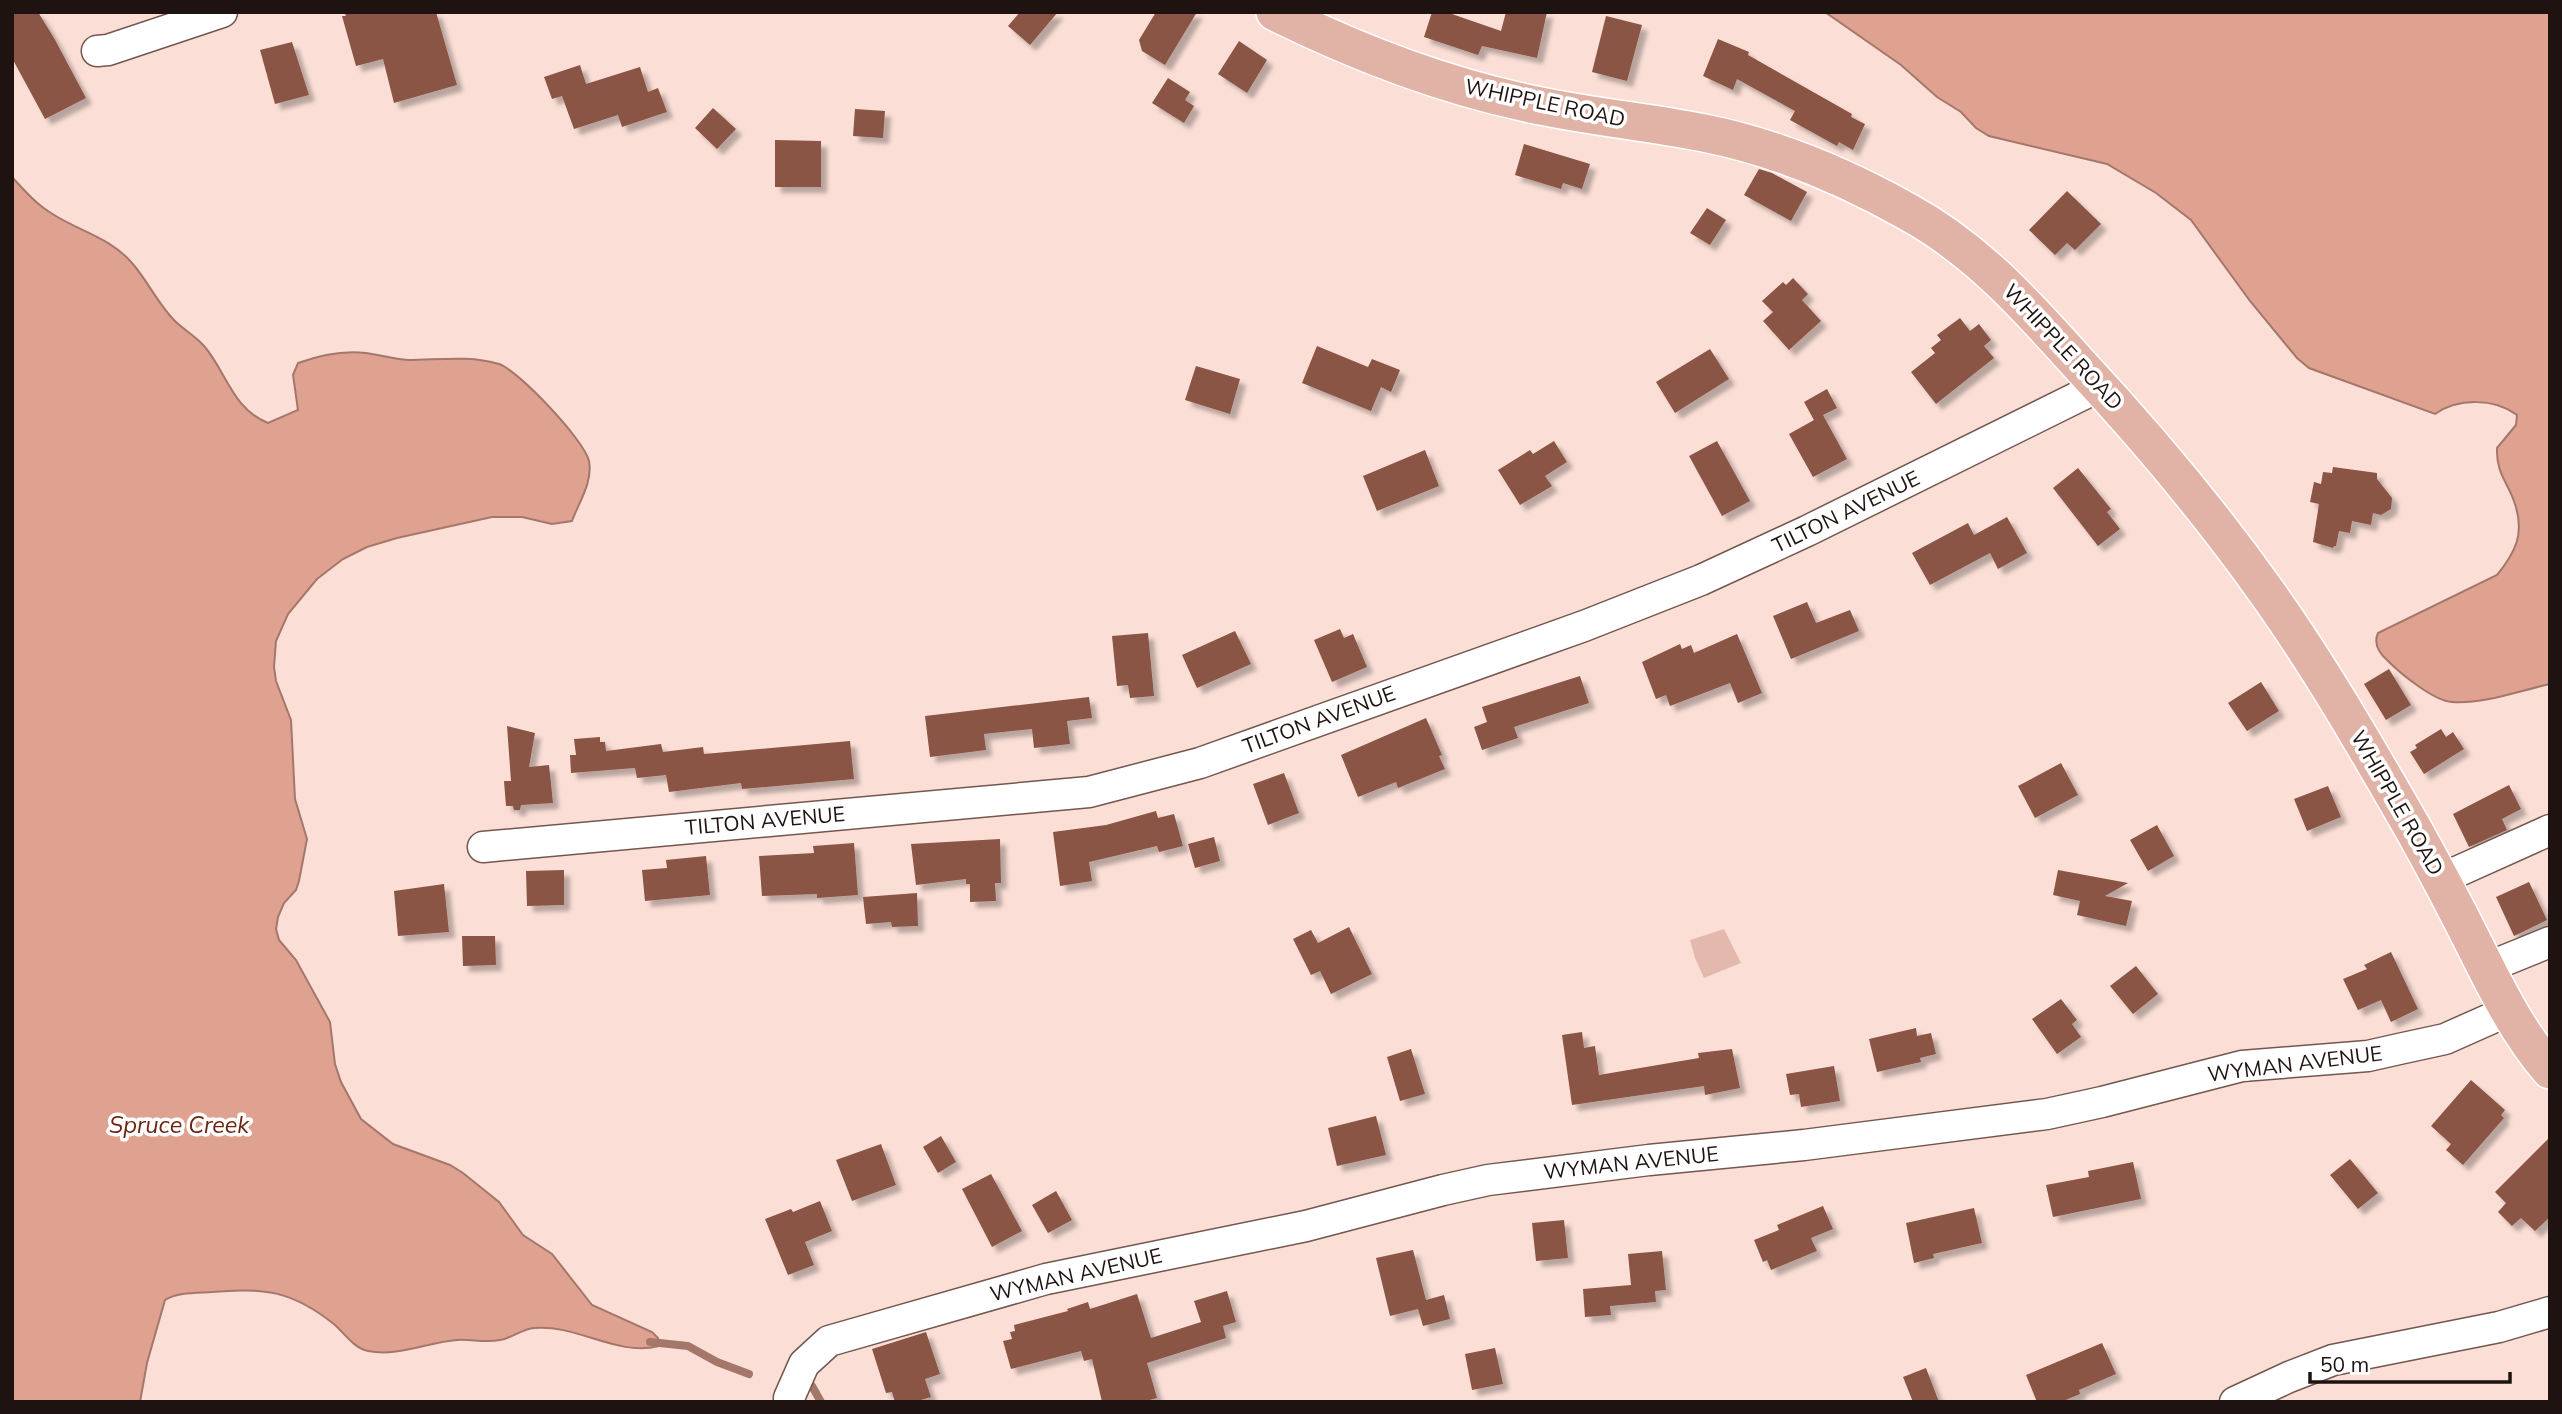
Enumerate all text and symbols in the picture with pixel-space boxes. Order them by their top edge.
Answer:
street label: WHIPPLE ROAD [1463,72,1628,132]
street label: WHIPPLE ROAD [1999,278,2129,415]
street label: TILTON AVENUE [1768,464,1923,558]
street label: TILTON AVENUE [1239,679,1399,759]
street label: WHIPPLE ROAD [2346,725,2450,880]
street label: TILTON AVENUE [684,800,846,840]
street label: WYMAN AVENUE [2206,1039,2384,1087]
water label: Spruce Creek [109,1110,250,1139]
street label: WYMAN AVENUE [1542,1140,1720,1184]
street label: WYMAN AVENUE [987,1242,1164,1306]
scale bar [2310,1340,2510,1384]
text: 50 m [2320,1351,2369,1377]

